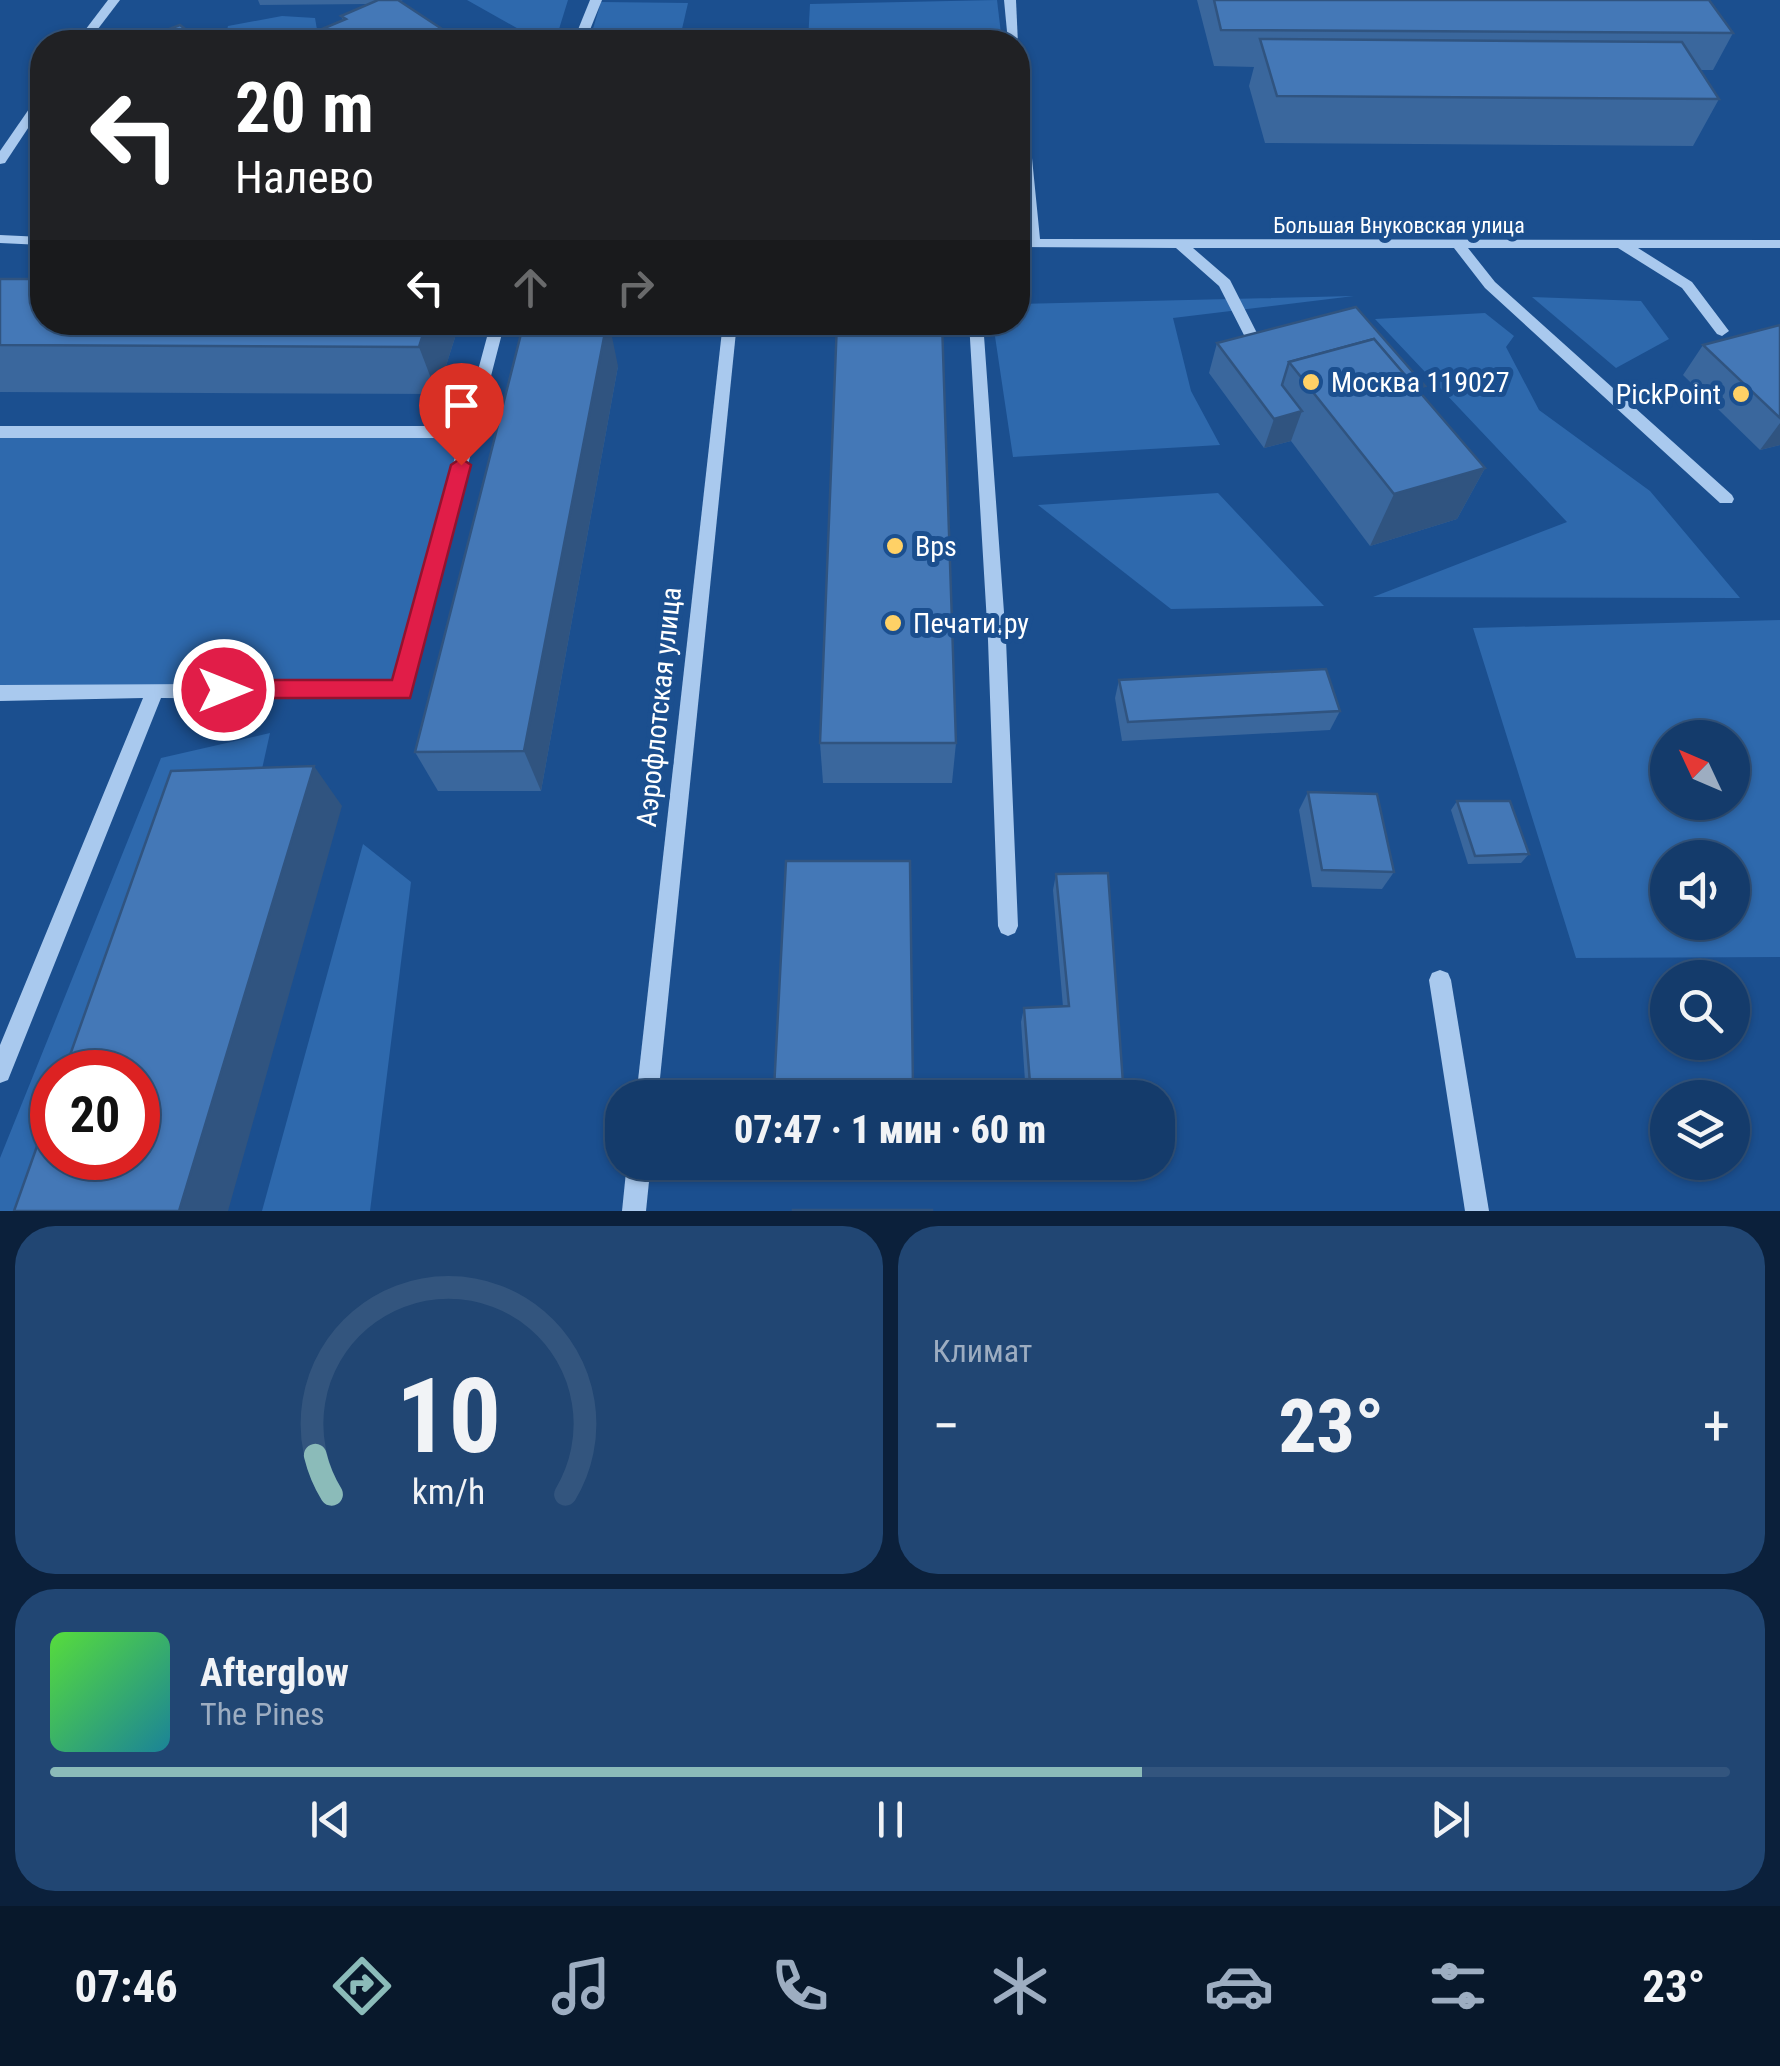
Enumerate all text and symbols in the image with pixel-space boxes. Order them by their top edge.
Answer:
text: 20 m [235,67,374,149]
icon: left [70,70,200,200]
text: Налево [235,151,374,204]
street label: Большая Внуковская улица [1273,213,1525,238]
icon: left [398,260,453,315]
icon: ahead [503,260,558,315]
icon: right [608,260,663,315]
pin [419,363,504,466]
place label: Москва 119027 [1331,366,1509,399]
marker: Москва 119027 [1300,371,1322,393]
icon: arrive [434,378,489,433]
place label: PickPoint [1616,378,1721,411]
marker: PickPoint [1730,383,1752,405]
place label: Bps [915,530,957,563]
marker: Bps [884,535,906,557]
street label: Аэрофлотская улица [630,585,688,829]
place label: Печати.ру [913,607,1029,640]
marker: Печати.ру [882,612,904,634]
position arrow [172,638,276,742]
north arrow [1650,720,1750,820]
map controls [1650,720,1750,1180]
button: sound [1650,840,1750,940]
button: search [1650,960,1750,1060]
speed limit sign: 20 [30,1050,160,1180]
button: layers [1650,1080,1750,1180]
text: 07:47 · 1 мин · 60 m [734,1108,1046,1152]
text: Климат [933,1332,1032,1370]
text: 10 [396,1356,501,1477]
text: 23° [1278,1382,1384,1470]
text: − [933,1394,960,1458]
text: + [1703,1394,1730,1458]
text: km/h [412,1471,486,1513]
text: Afterglow [200,1651,349,1695]
text: The Pines [200,1695,325,1733]
icon: previous [303,1792,358,1847]
icon: pause [863,1792,918,1847]
icon: next [1423,1792,1478,1847]
icon: directions [327,1951,397,2021]
icon: music [546,1951,616,2021]
icon: phone [765,1951,835,2021]
icon: climate [985,1951,1055,2021]
icon: car [1204,1951,1274,2021]
icon: filters [1423,1951,1493,2021]
text: 07:46 [75,1960,178,2013]
text: 23° [1642,1960,1705,2013]

